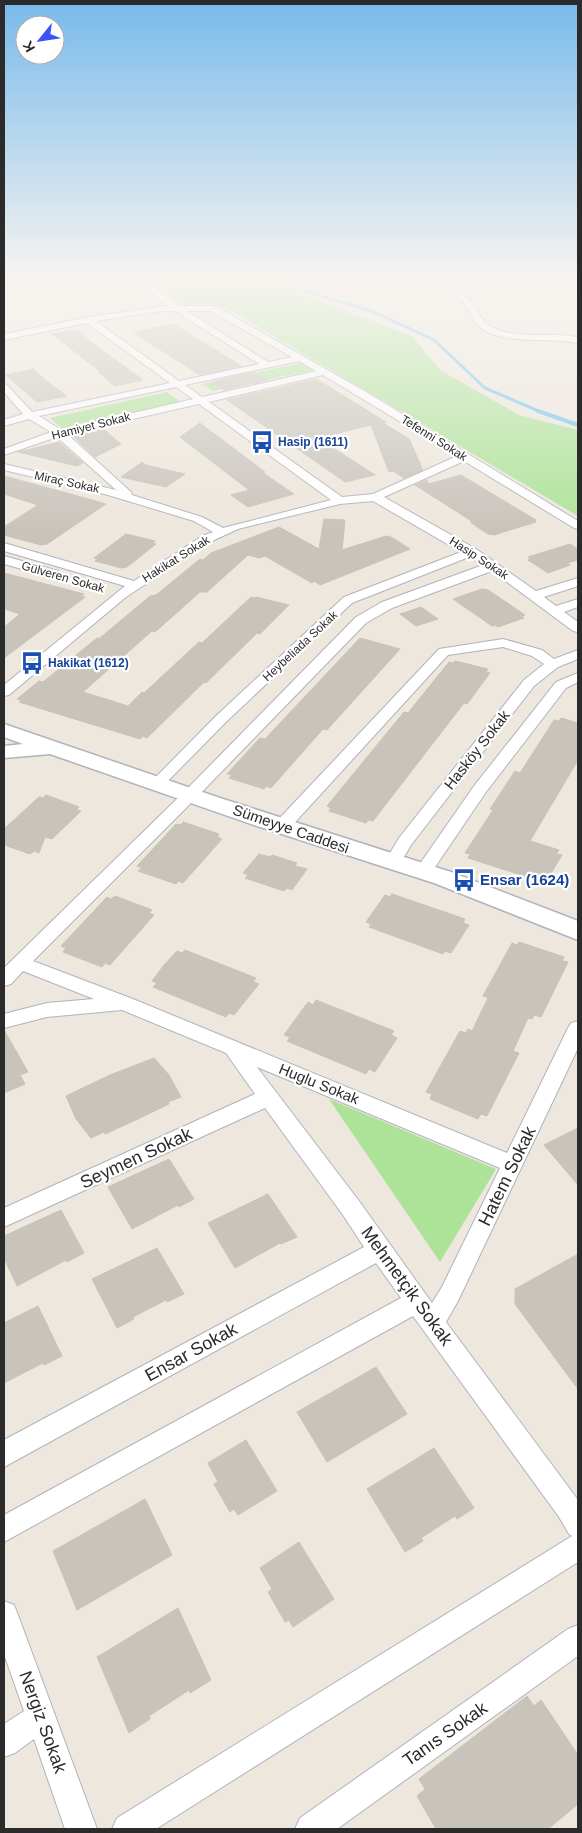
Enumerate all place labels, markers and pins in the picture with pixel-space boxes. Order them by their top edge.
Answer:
bus stop icon: Hasip (1611) [249,429,275,455]
place label: Hasip (1611) [278,435,348,449]
bus stop icon: Hakikat (1612) [19,650,45,676]
place label: Hakikat (1612) [48,656,129,670]
bus stop icon: Ensar (1624) [451,867,477,893]
place label: Ensar (1624) [480,871,569,888]

